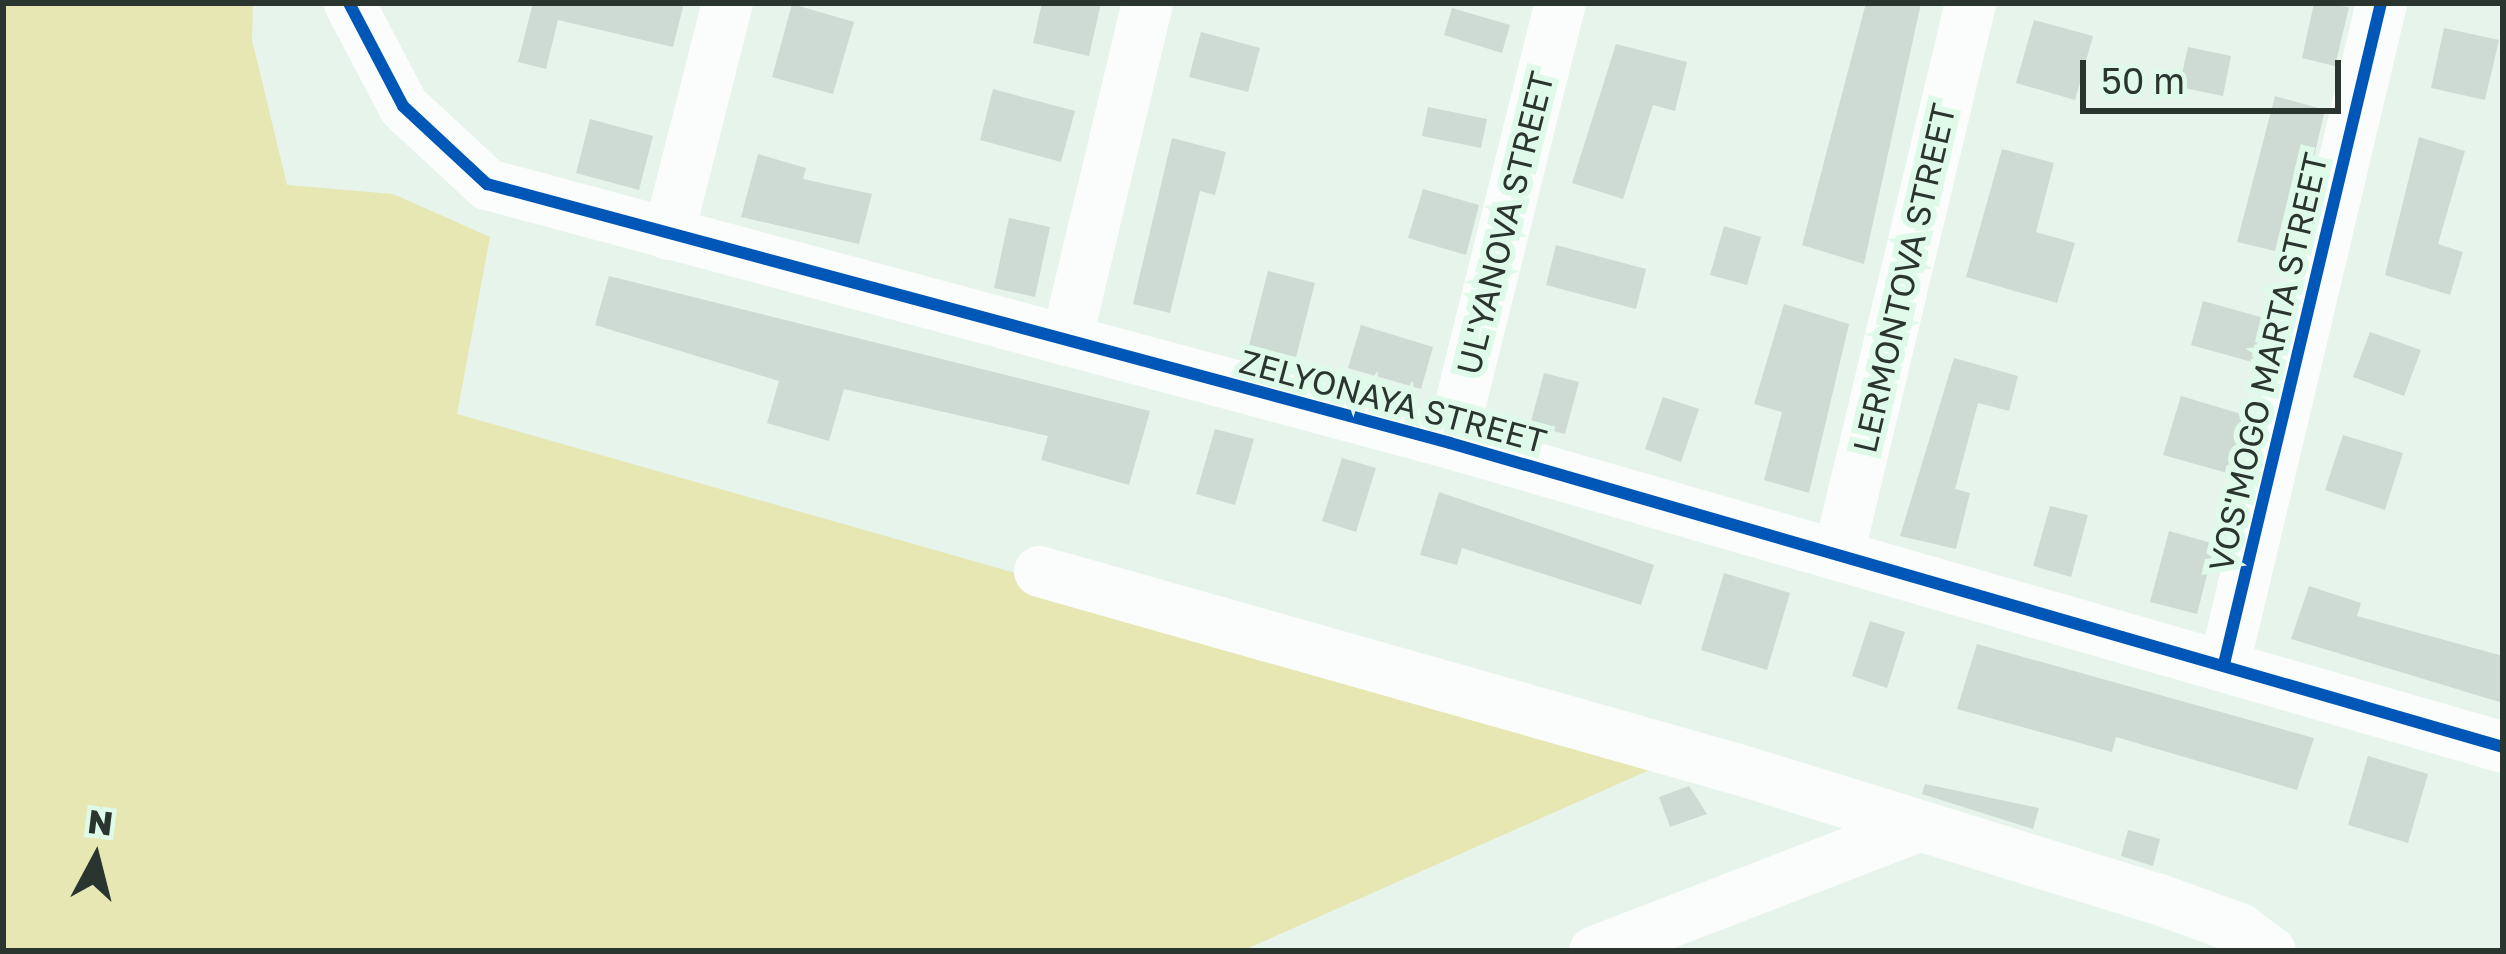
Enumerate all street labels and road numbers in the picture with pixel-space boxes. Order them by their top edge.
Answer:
street label: UL'YANOVA STREET [1448,67,1562,379]
street label: LERMONTOVA STREET [1845,100,1963,456]
street label: VOS'MOGO MARTA STREET [2201,149,2335,575]
street label: ZELYONAYA STREET [1235,341,1551,461]

